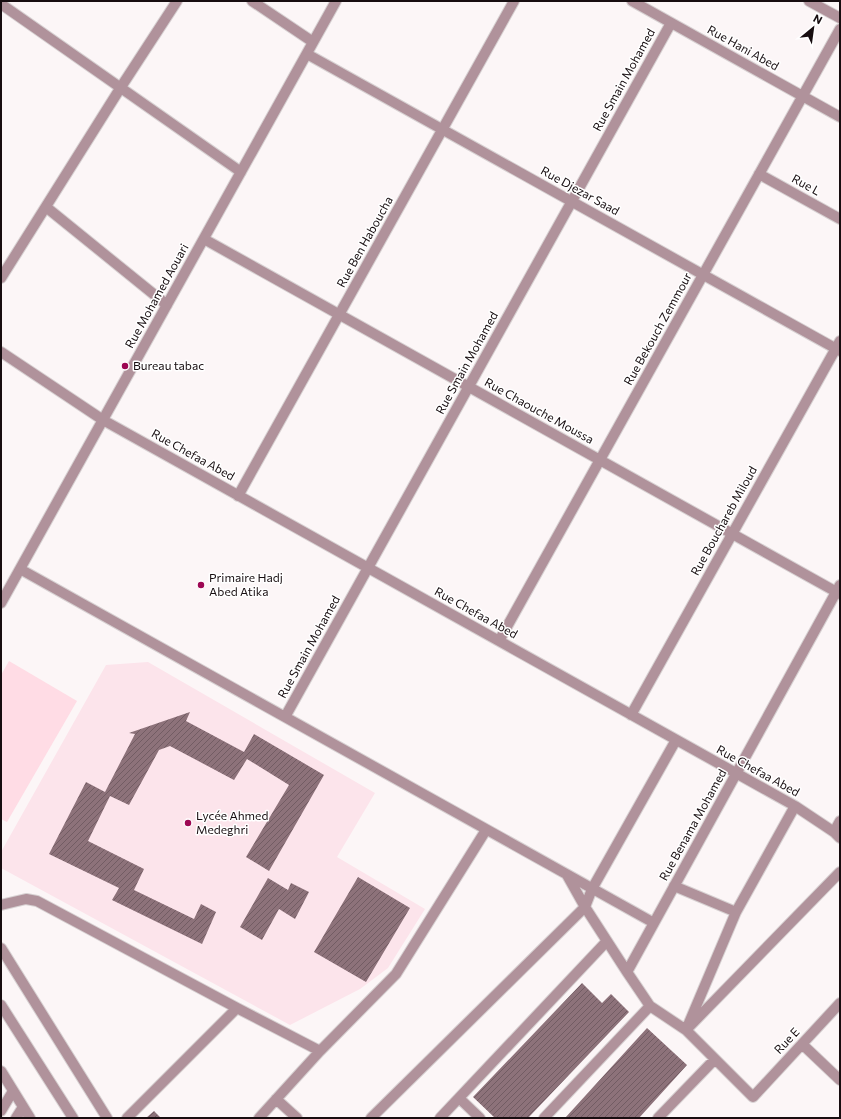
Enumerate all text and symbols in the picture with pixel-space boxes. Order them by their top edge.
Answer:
north arrow [793,8,833,48]
text: N [811,11,825,27]
street label: Rue Hani Abed [705,22,782,73]
street label: Rue Smain Mohamed [589,26,657,133]
street label: Rue Djezar Saad [539,163,622,217]
street label: Rue L [790,171,823,198]
street label: Rue Ben Haboucha [333,194,395,289]
street label: Rue Mohamed Aouari [122,241,191,350]
street label: Rue Bekouch Zemmour [620,270,694,387]
street label: Rue Smain Mohamed [432,309,500,416]
place label: Bureau tabac [133,358,204,372]
marker: Bureau tabac [120,361,130,371]
street label: Rue Chaouche Moussa [483,374,596,446]
street label: Rue Chefaa Abed [150,426,237,483]
street label: Rue Bouchareb Miloud [687,463,759,578]
place label: Primaire Hadj Abed Atika [209,570,283,598]
marker: Primaire Hadj Abed Atika [196,580,206,590]
street label: Rue Chefaa Abed [433,584,520,641]
street label: Rue Smain Mohamed [274,593,342,700]
street label: Rue Chefaa Abed [715,742,802,799]
street label: Rue Benama Mohamed [656,766,729,883]
place label: Lycée Ahmed Medeghri [196,808,268,836]
marker: Lycée Ahmed Medeghri [183,818,193,828]
street label: Rue E [771,1024,802,1056]

